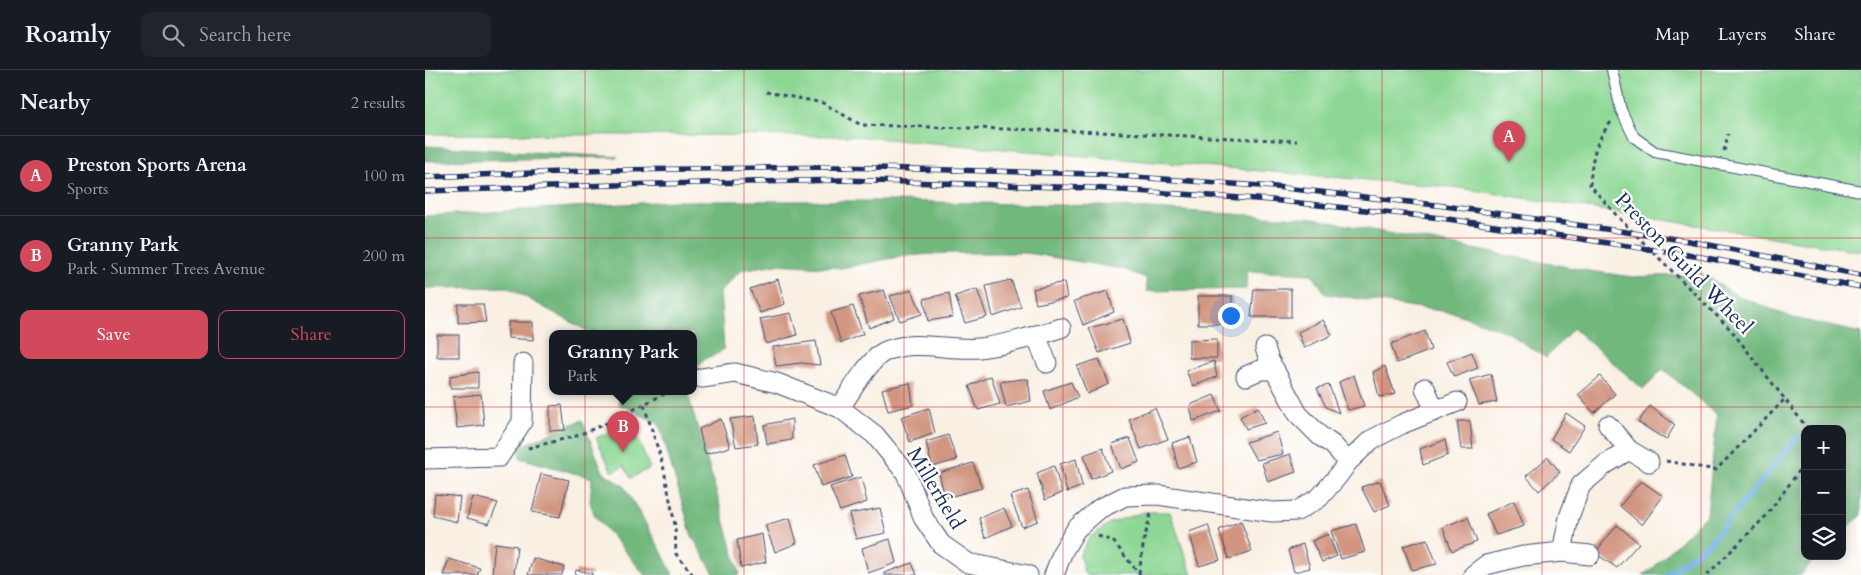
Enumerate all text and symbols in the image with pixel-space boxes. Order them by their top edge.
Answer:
search box [141,12,491,57]
text: Roamly [25,18,111,51]
icon: search [159,21,187,49]
text: Search here [199,22,291,48]
text: Map [1655,22,1690,47]
text: Layers [1718,22,1767,47]
text: Share [1795,22,1836,47]
text: Nearby [20,88,91,117]
text: 2 results [351,92,405,114]
pin: A [1493,121,1525,162]
text: Preston Sports Arena [67,152,247,178]
text: A [30,165,42,187]
text: 100 m [363,165,405,187]
text: Sports [67,178,108,200]
street label: Preston Guild Wheel [1608,186,1759,341]
text: Granny Park [67,232,179,258]
text: B [30,245,42,267]
text: 200 m [363,245,405,267]
text: Park · Summer Trees Avenue [67,258,265,280]
your location [1218,303,1244,329]
button: Save [20,310,208,359]
button: Share [218,310,405,359]
popup [549,330,697,395]
text: Granny Park [567,339,679,365]
text: Park [567,365,598,387]
pin: B [607,411,639,452]
map controls [1801,425,1846,560]
button: + [1801,425,1846,470]
street label: Millerfield [900,442,972,535]
button: − [1801,470,1846,515]
button: layers [1801,515,1846,560]

